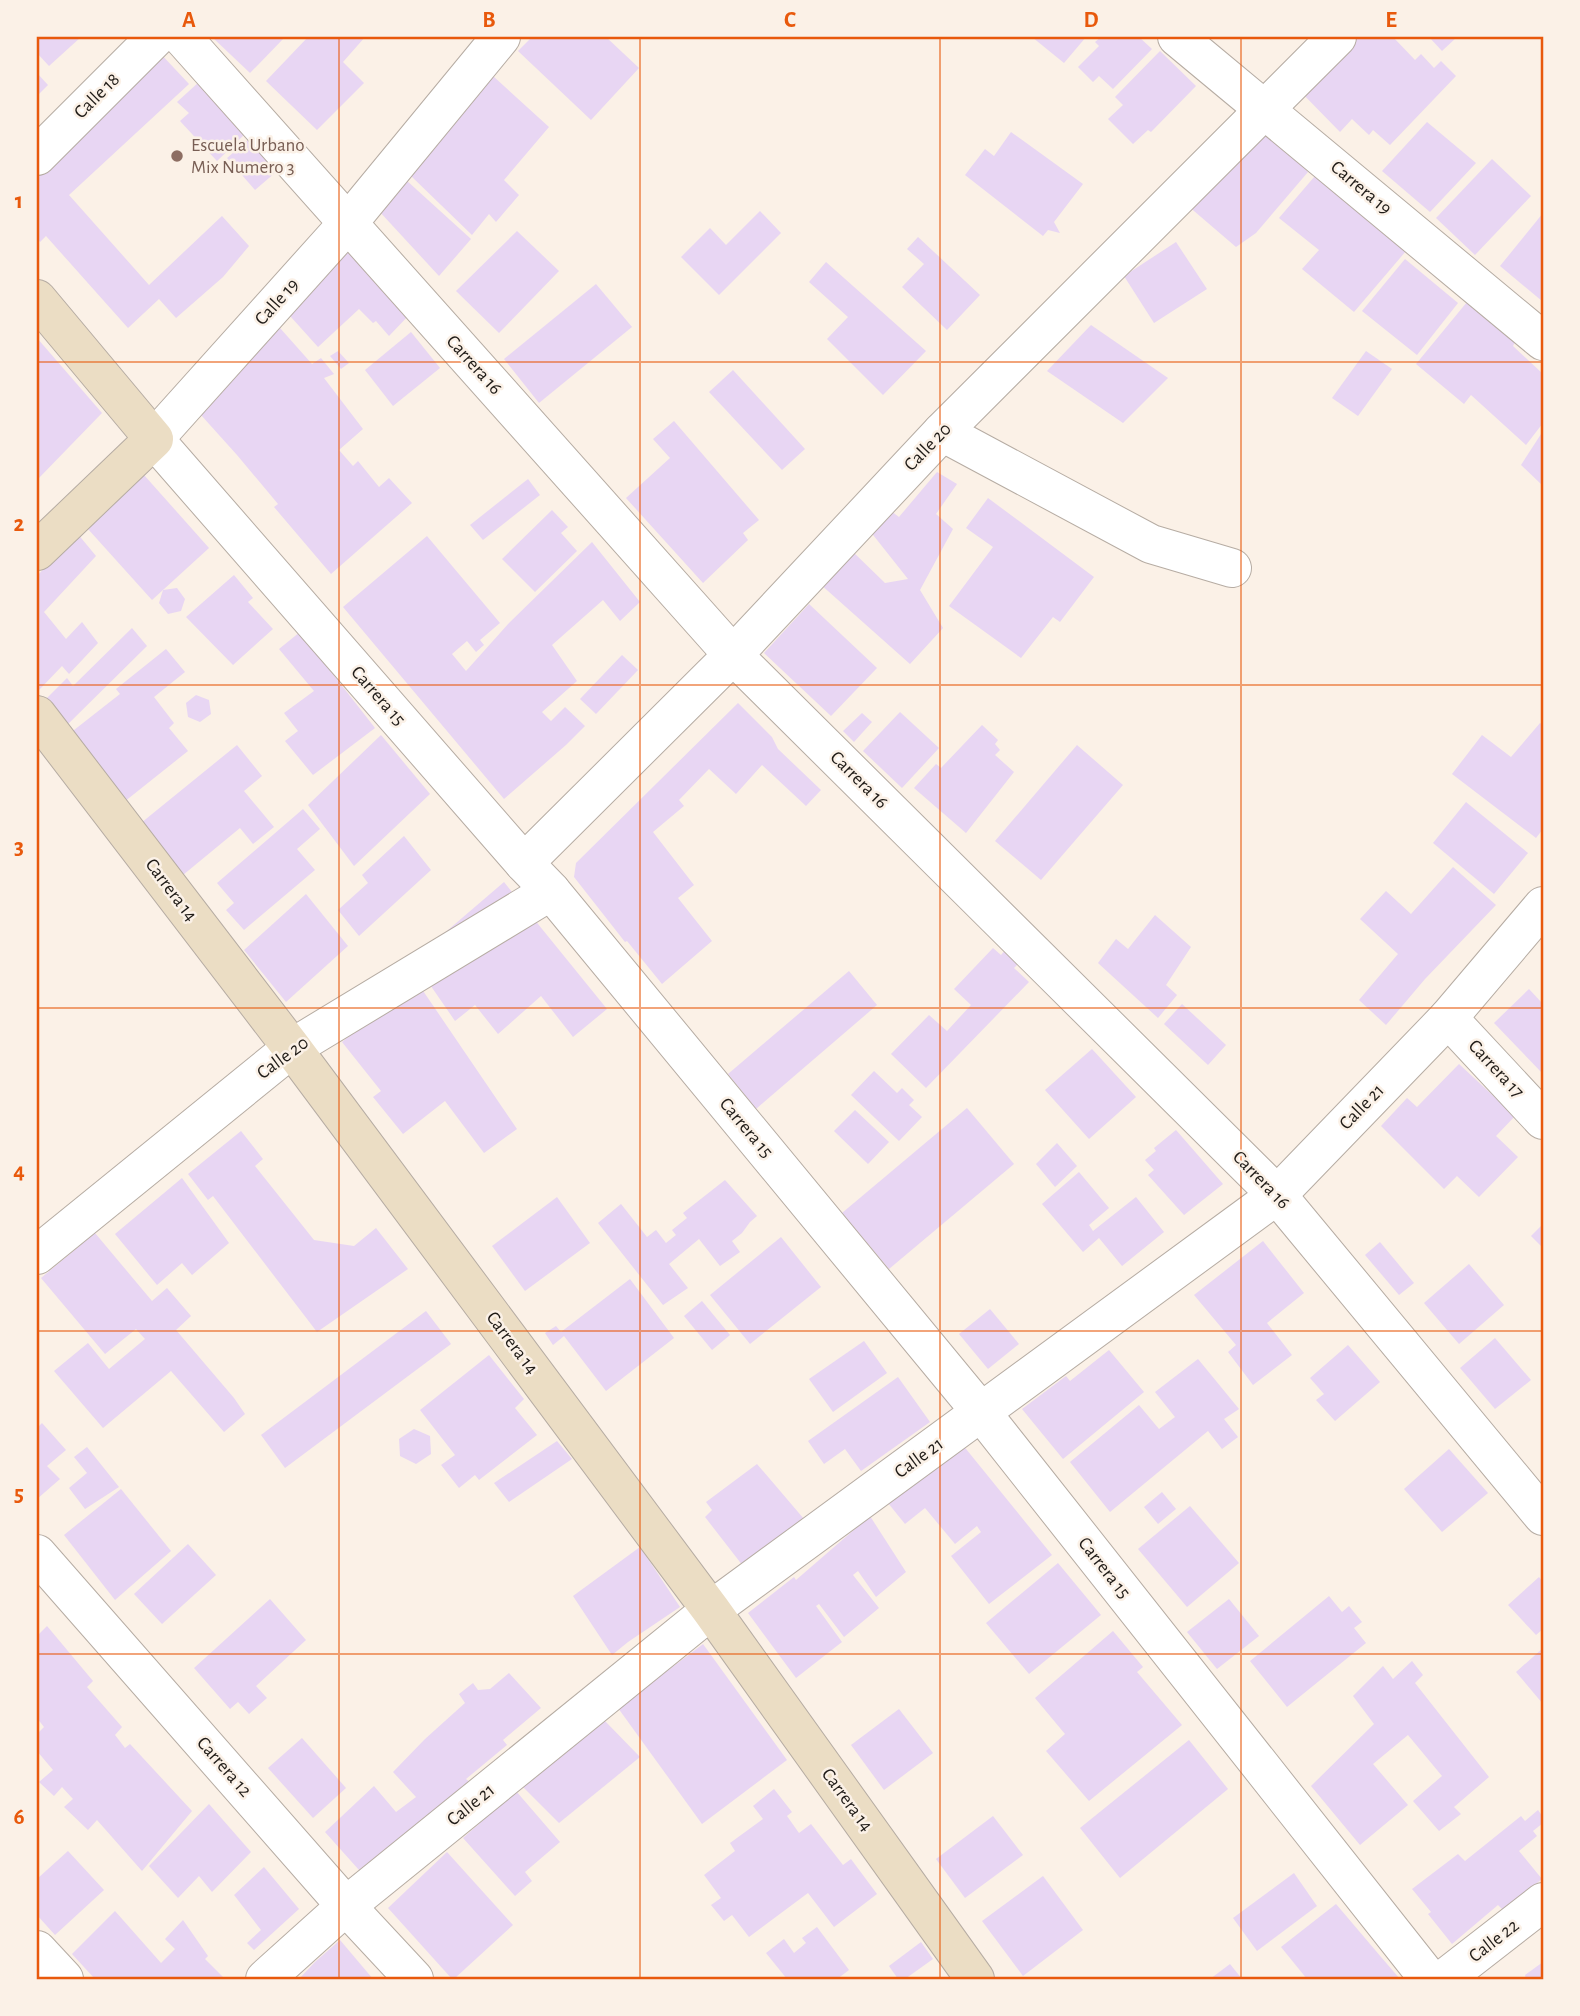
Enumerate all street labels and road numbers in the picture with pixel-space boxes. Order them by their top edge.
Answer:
street label: Calle 18 [71,70,123,122]
street label: Carrera 19 [1327,157,1395,219]
street label: Calle 19 [251,275,303,329]
street label: Carrera 16 [443,332,505,398]
street label: Calle 20 [901,419,955,475]
street label: Carrera 15 [347,663,409,729]
street label: Carrera 16 [827,748,892,813]
street label: Carrera 14 [141,855,201,925]
street label: Calle 20 [254,1033,312,1083]
street label: Carrera 17 [1465,1036,1527,1102]
street label: Calle 21 [1336,1081,1388,1133]
street label: Carrera 15 [716,1094,776,1162]
street label: Carrera 16 [1229,1147,1293,1213]
street label: Carrera 14 [482,1308,542,1378]
street label: Calle 21 [891,1434,947,1482]
street label: Carrera 15 [1074,1534,1134,1602]
street label: Carrera 12 [193,1733,255,1801]
street label: Carrera 14 [818,1765,876,1835]
street label: Calle 21 [444,1780,498,1830]
street label: Calle 22 [1466,1916,1523,1966]

